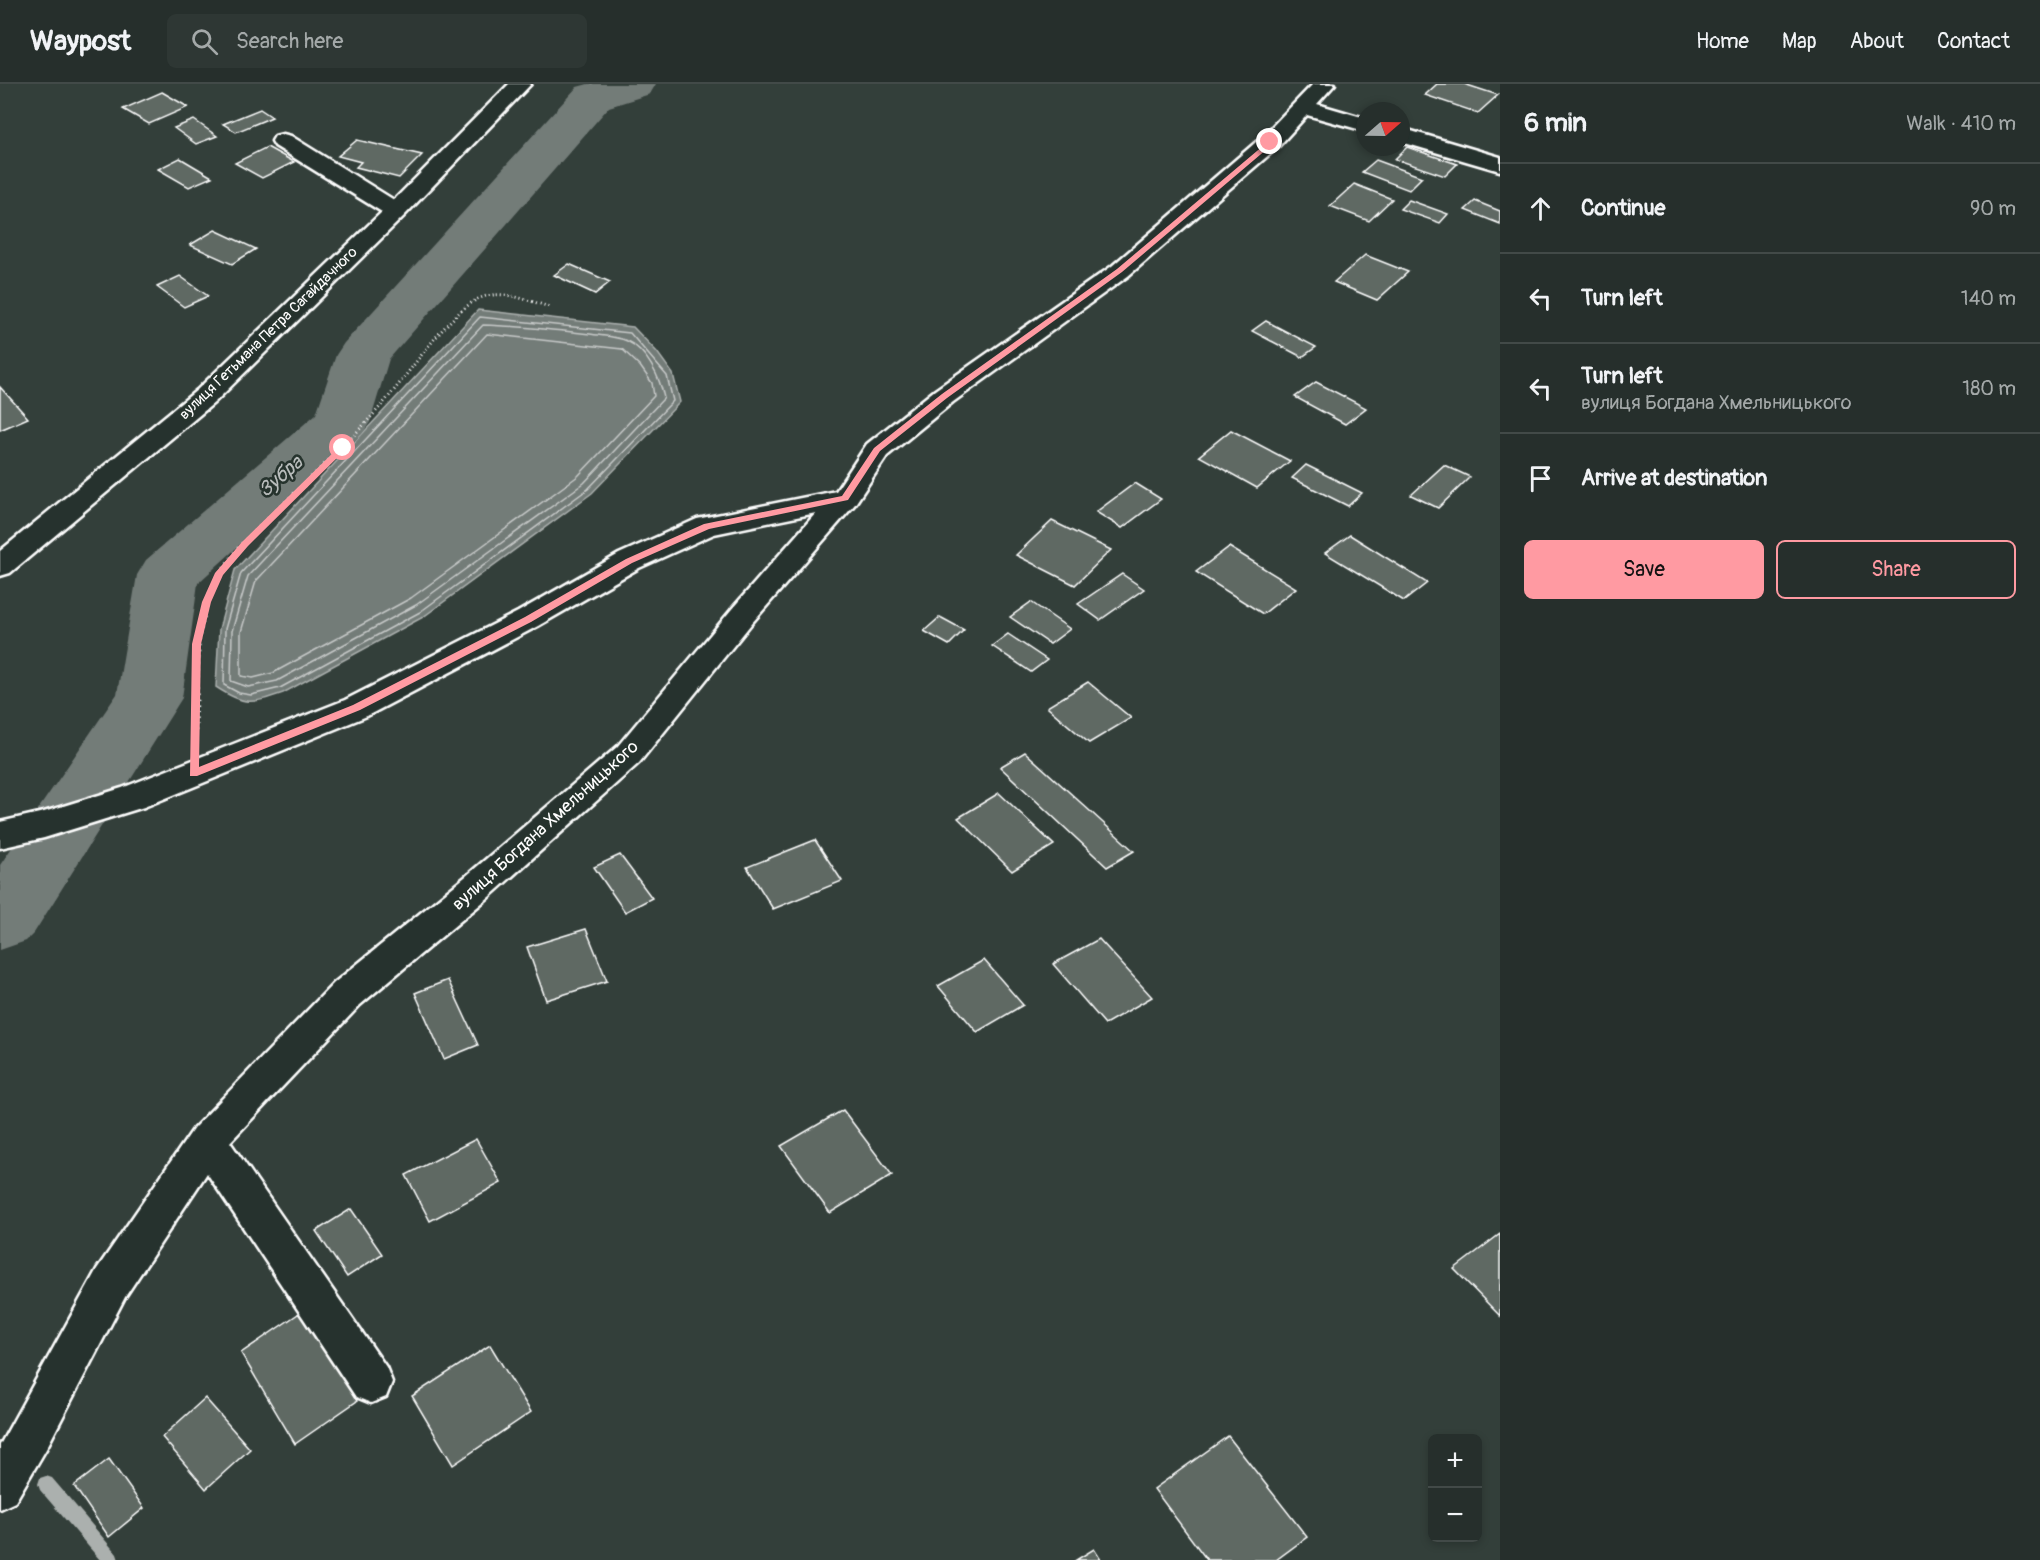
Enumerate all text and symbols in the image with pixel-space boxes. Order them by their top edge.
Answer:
search box [167,14,587,68]
text: Waypost [30,24,131,59]
icon: search [188,25,221,58]
text: Search here [236,27,343,55]
text: Home [1696,28,1749,55]
text: Map [1782,28,1817,55]
text: About [1850,28,1904,55]
text: Contact [1937,28,2010,55]
north arrow [1356,102,1410,156]
text: 6 min [1524,107,1587,139]
text: Walk · 410 m [1906,111,2016,136]
route end [1256,128,1282,154]
icon: ahead [1524,192,1557,225]
text: Continue [1581,194,1665,222]
text: 90 m [1970,196,2016,221]
street label: вулиця Гетьмана Петра Сагайдачного [175,243,361,424]
icon: left [1524,282,1557,315]
text: Turn left [1581,284,1663,312]
text: 140 m [1961,286,2016,311]
text: Turn left [1581,362,1663,390]
icon: left [1524,372,1557,405]
text: 180 m [1962,376,2016,401]
text: вулиця Богдана Хмельницького [1581,390,1852,415]
route start [329,434,355,460]
water label: Зубра [253,449,309,502]
icon: arrive [1524,462,1557,495]
text: Arrive at destination [1581,464,1767,492]
button: Save [1524,540,1764,599]
button: Share [1776,540,2016,599]
street label: вулиця Богдана Хмельницького [447,735,644,915]
map controls [1428,1434,1482,1542]
button: + [1428,1434,1482,1488]
button: − [1428,1488,1482,1542]

